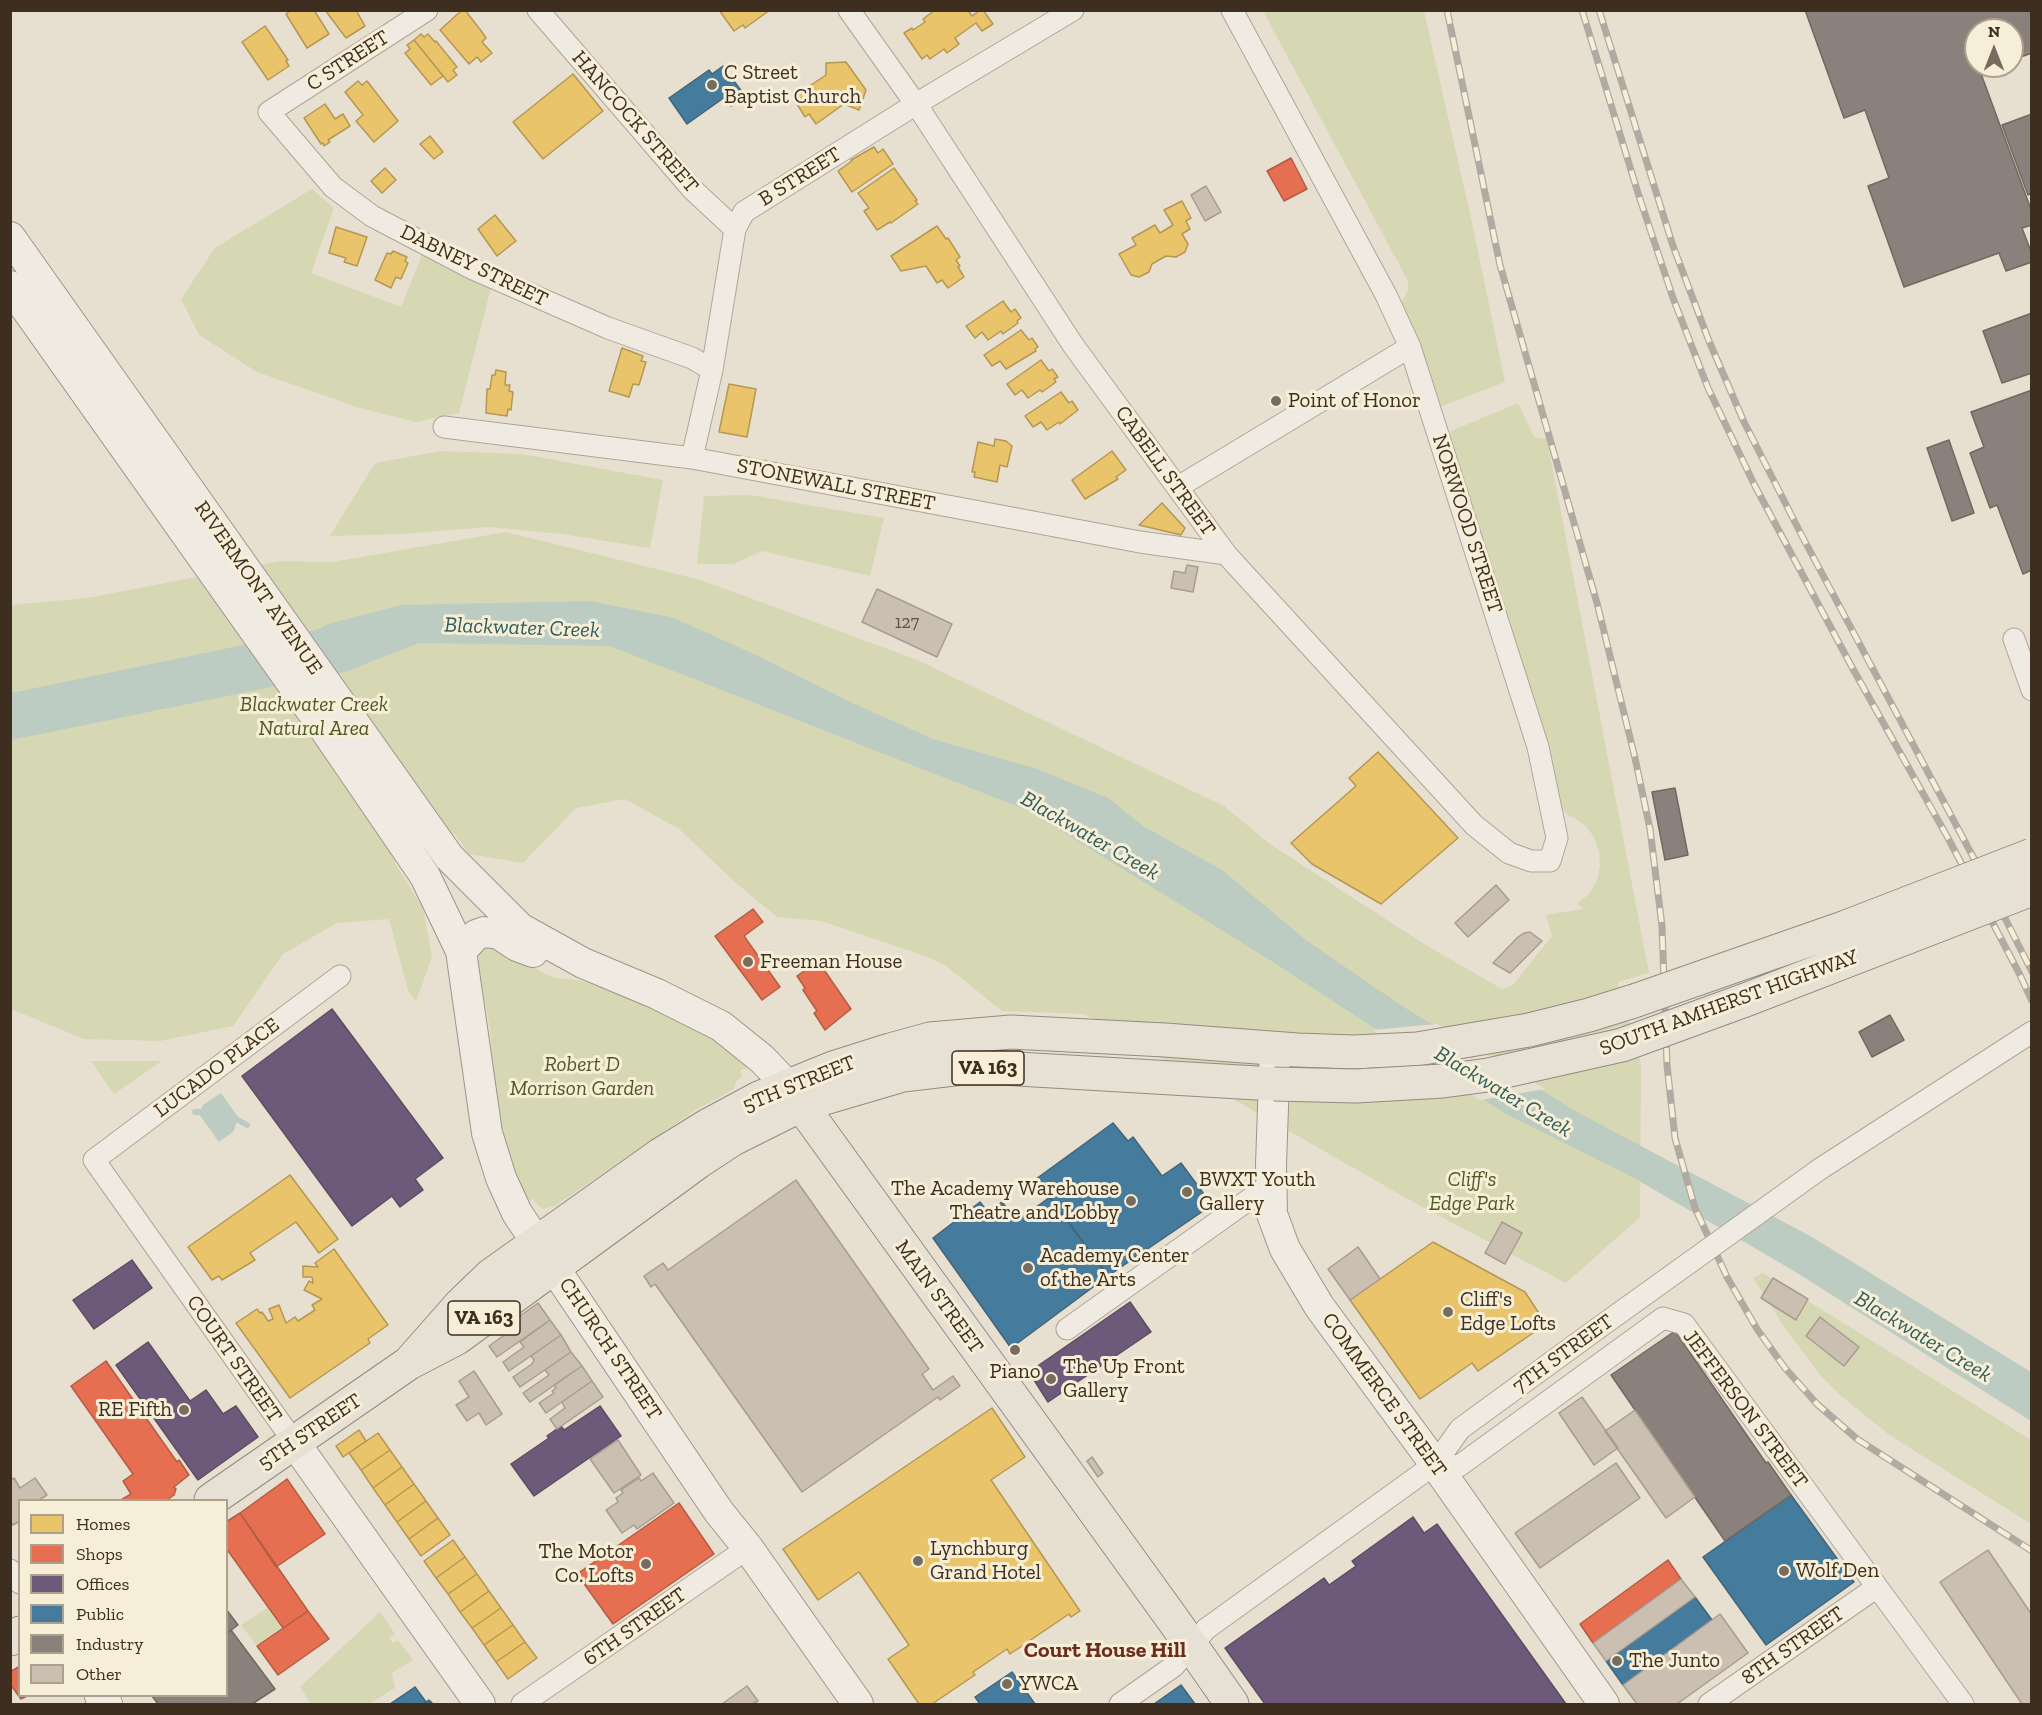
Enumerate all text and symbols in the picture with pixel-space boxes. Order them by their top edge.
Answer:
north arrow [1964,18,2024,78]
text: N [1988,22,2000,41]
street label: C STREET [302,25,394,97]
street label: HANCOCK STREET [566,46,704,198]
place label: C Street Baptist Church [724,60,861,110]
marker: C Street Baptist Church [705,78,719,92]
street label: B STREET [754,142,846,212]
street label: DABNEY STREET [396,219,552,313]
place label: Point of Honor [1288,388,1421,414]
marker: Point of Honor [1269,394,1283,408]
street label: CABELL STREET [1109,401,1221,541]
street label: NORWOOD STREET [1426,431,1508,617]
street label: STONEWALL STREET [735,453,937,517]
street label: RIVERMONT AVENUE [189,496,327,680]
water label: Blackwater Creek [444,612,600,644]
house number: 127 [895,612,919,634]
park label: Blackwater Creek Natural Area [240,692,388,742]
water label: Blackwater Creek [1016,786,1164,886]
street label: SOUTH AMHERST HIGHWAY [1596,944,1862,1062]
place label: Freeman House [760,949,902,975]
marker: Freeman House [741,955,755,969]
street label: LUCADO PLACE [149,1013,285,1123]
water label: Blackwater Creek [1430,1041,1576,1143]
street label: 5TH STREET [739,1050,859,1118]
road number: VA 163 [952,1051,1024,1085]
park label: Robert D Morrison Garden [510,1052,654,1102]
place label: BWXT Youth Gallery [1199,1167,1315,1217]
park label: Cliff's Edge Park [1429,1167,1515,1217]
place label: The Academy Warehouse Theatre and Lobby [891,1176,1119,1226]
marker: BWXT Youth Gallery [1180,1185,1194,1199]
marker: The Academy Warehouse Theatre and Lobby [1124,1194,1138,1208]
street label: MAIN STREET [889,1235,989,1359]
place label: Academy Center of the Arts [1040,1243,1190,1293]
marker: Academy Center of the Arts [1021,1261,1035,1275]
street label: CHURCH STREET [553,1273,667,1425]
water label: Blackwater Creek [1850,1286,1996,1388]
place label: Cliff's Edge Lofts [1460,1287,1556,1337]
street label: COURT STREET [181,1291,287,1427]
road number: VA 163 [448,1301,520,1335]
marker: Cliff's Edge Lofts [1441,1305,1455,1319]
street label: COMMERCE STREET [1316,1308,1452,1482]
street label: 7TH STREET [1508,1309,1618,1399]
street label: JEFFERSON STREET [1677,1325,1813,1493]
marker: Piano [1008,1343,1022,1357]
place label: The Up Front Gallery [1063,1354,1185,1404]
place label: Piano [990,1359,1040,1385]
marker: The Up Front Gallery [1044,1372,1058,1386]
street label: 5TH STREET [254,1388,366,1476]
place label: RE Fifth [98,1397,172,1423]
marker: RE Fifth [177,1403,191,1417]
legend [18,1499,228,1697]
text: Homes [76,1513,130,1535]
place label: Lynchburg Grand Hotel [930,1536,1041,1586]
place label: The Motor Co. Lofts [538,1539,634,1589]
text: Shops [76,1543,123,1565]
marker: Lynchburg Grand Hotel [911,1554,925,1568]
marker: The Motor Co. Lofts [639,1557,653,1571]
place label: Wolf Den [1796,1558,1879,1584]
marker: Wolf Den [1777,1564,1791,1578]
text: Offices [76,1573,129,1595]
street label: 6TH STREET [579,1582,691,1672]
street label: 8TH STREET [1737,1601,1849,1691]
text: Public [76,1603,124,1625]
text: Industry [76,1633,143,1655]
district label: Court House Hill [1024,1638,1186,1664]
place label: The Junto [1629,1648,1720,1674]
marker: The Junto [1610,1654,1624,1668]
text: Other [76,1663,122,1685]
place label: YWCA [1019,1671,1078,1697]
marker: YWCA [1000,1677,1014,1691]

